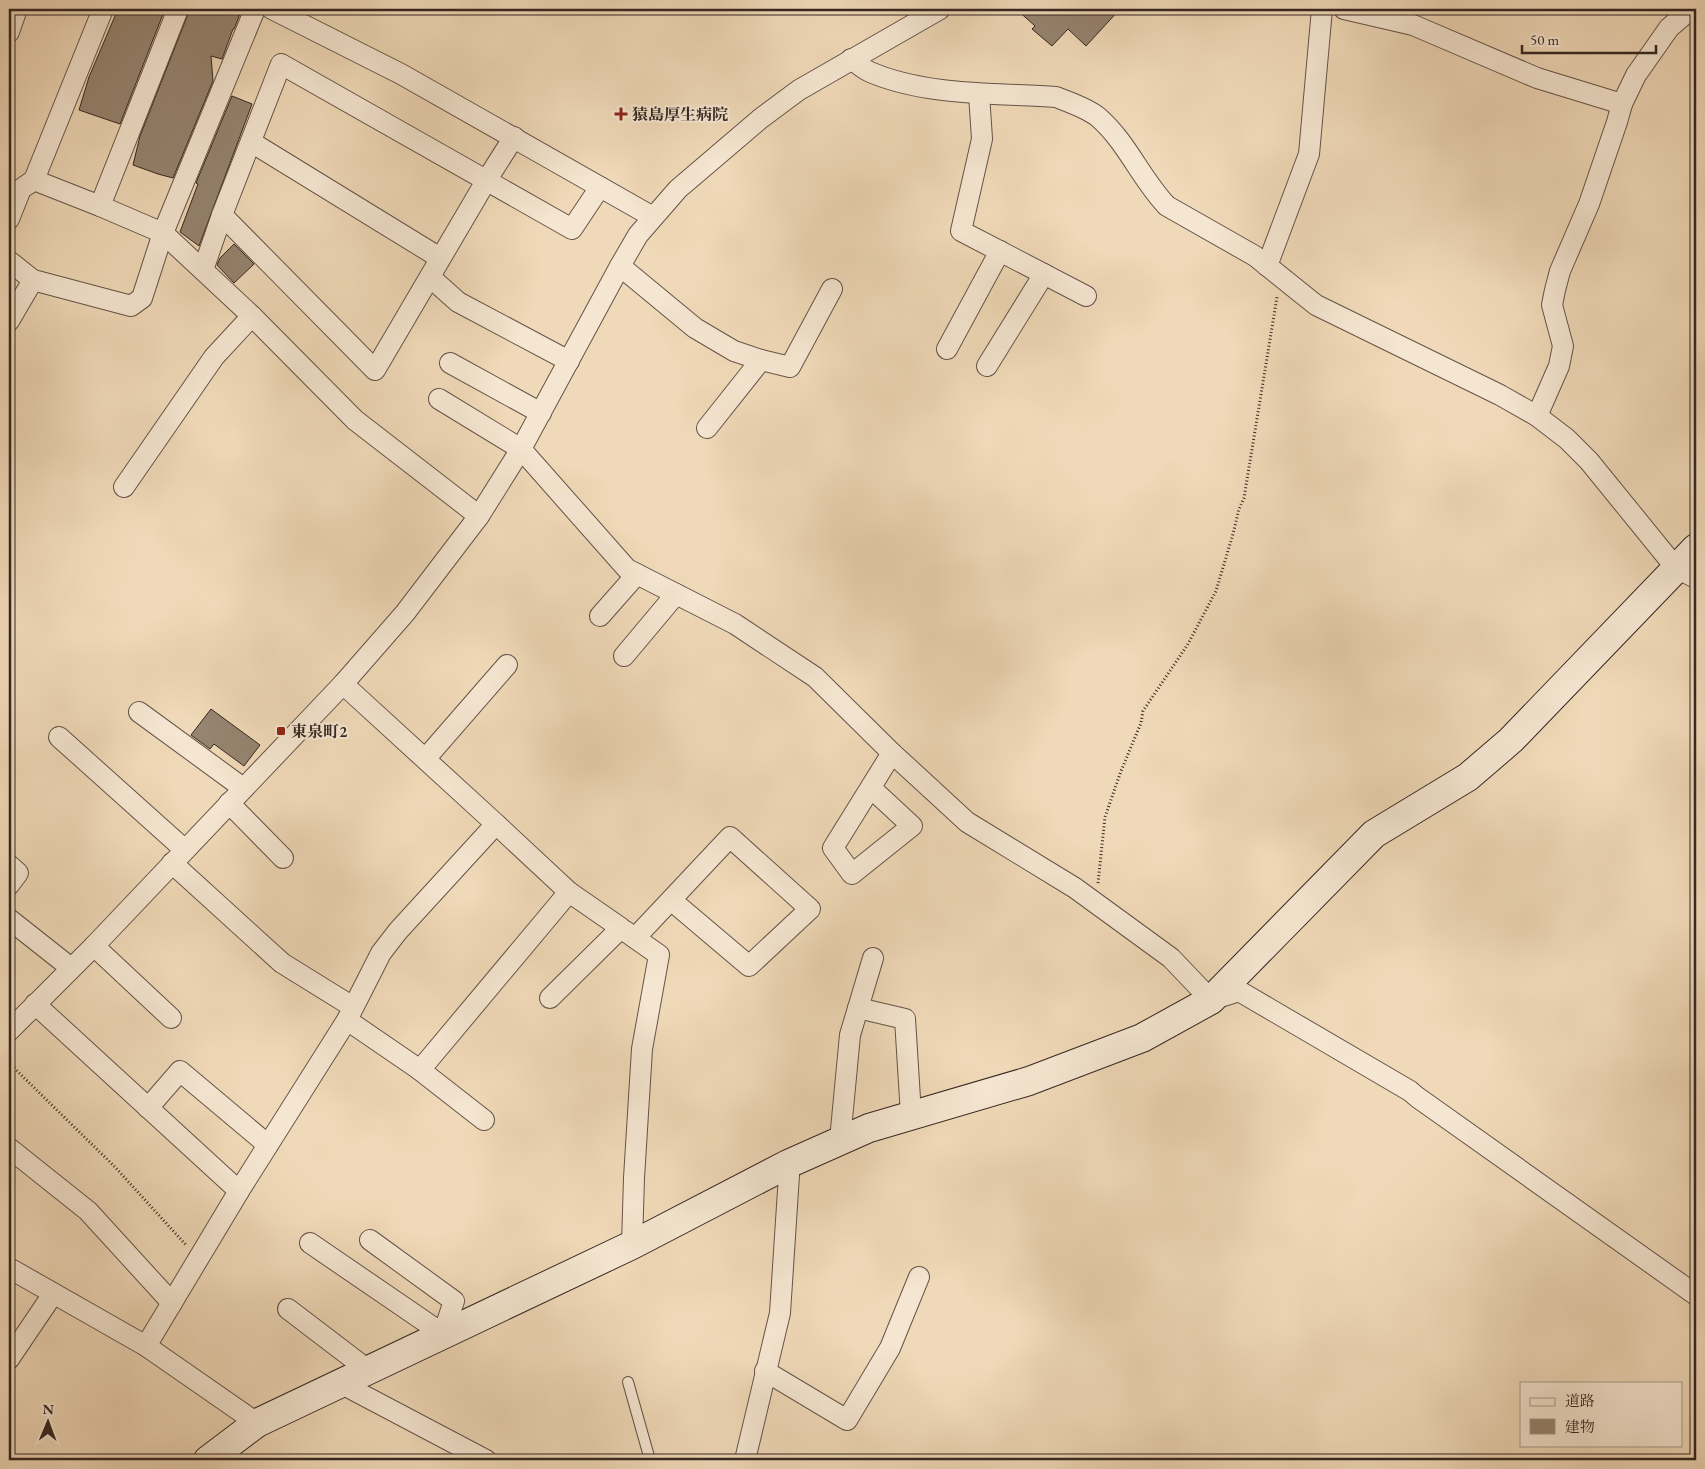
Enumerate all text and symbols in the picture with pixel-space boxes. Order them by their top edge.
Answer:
scale bar [1522,22,1656,54]
text: 50 m [1530,30,1559,49]
place label: 猿島厚生病院 [632,104,728,125]
marker: 猿島厚生病院 [614,107,628,121]
place label: 東泉町2 [291,721,348,742]
marker: 東泉町2 [275,725,287,737]
legend [1520,1382,1682,1446]
text: 道路 [1565,1391,1595,1410]
north arrow [22,1396,72,1446]
text: N [42,1400,55,1418]
text: 建物 [1565,1417,1595,1436]

